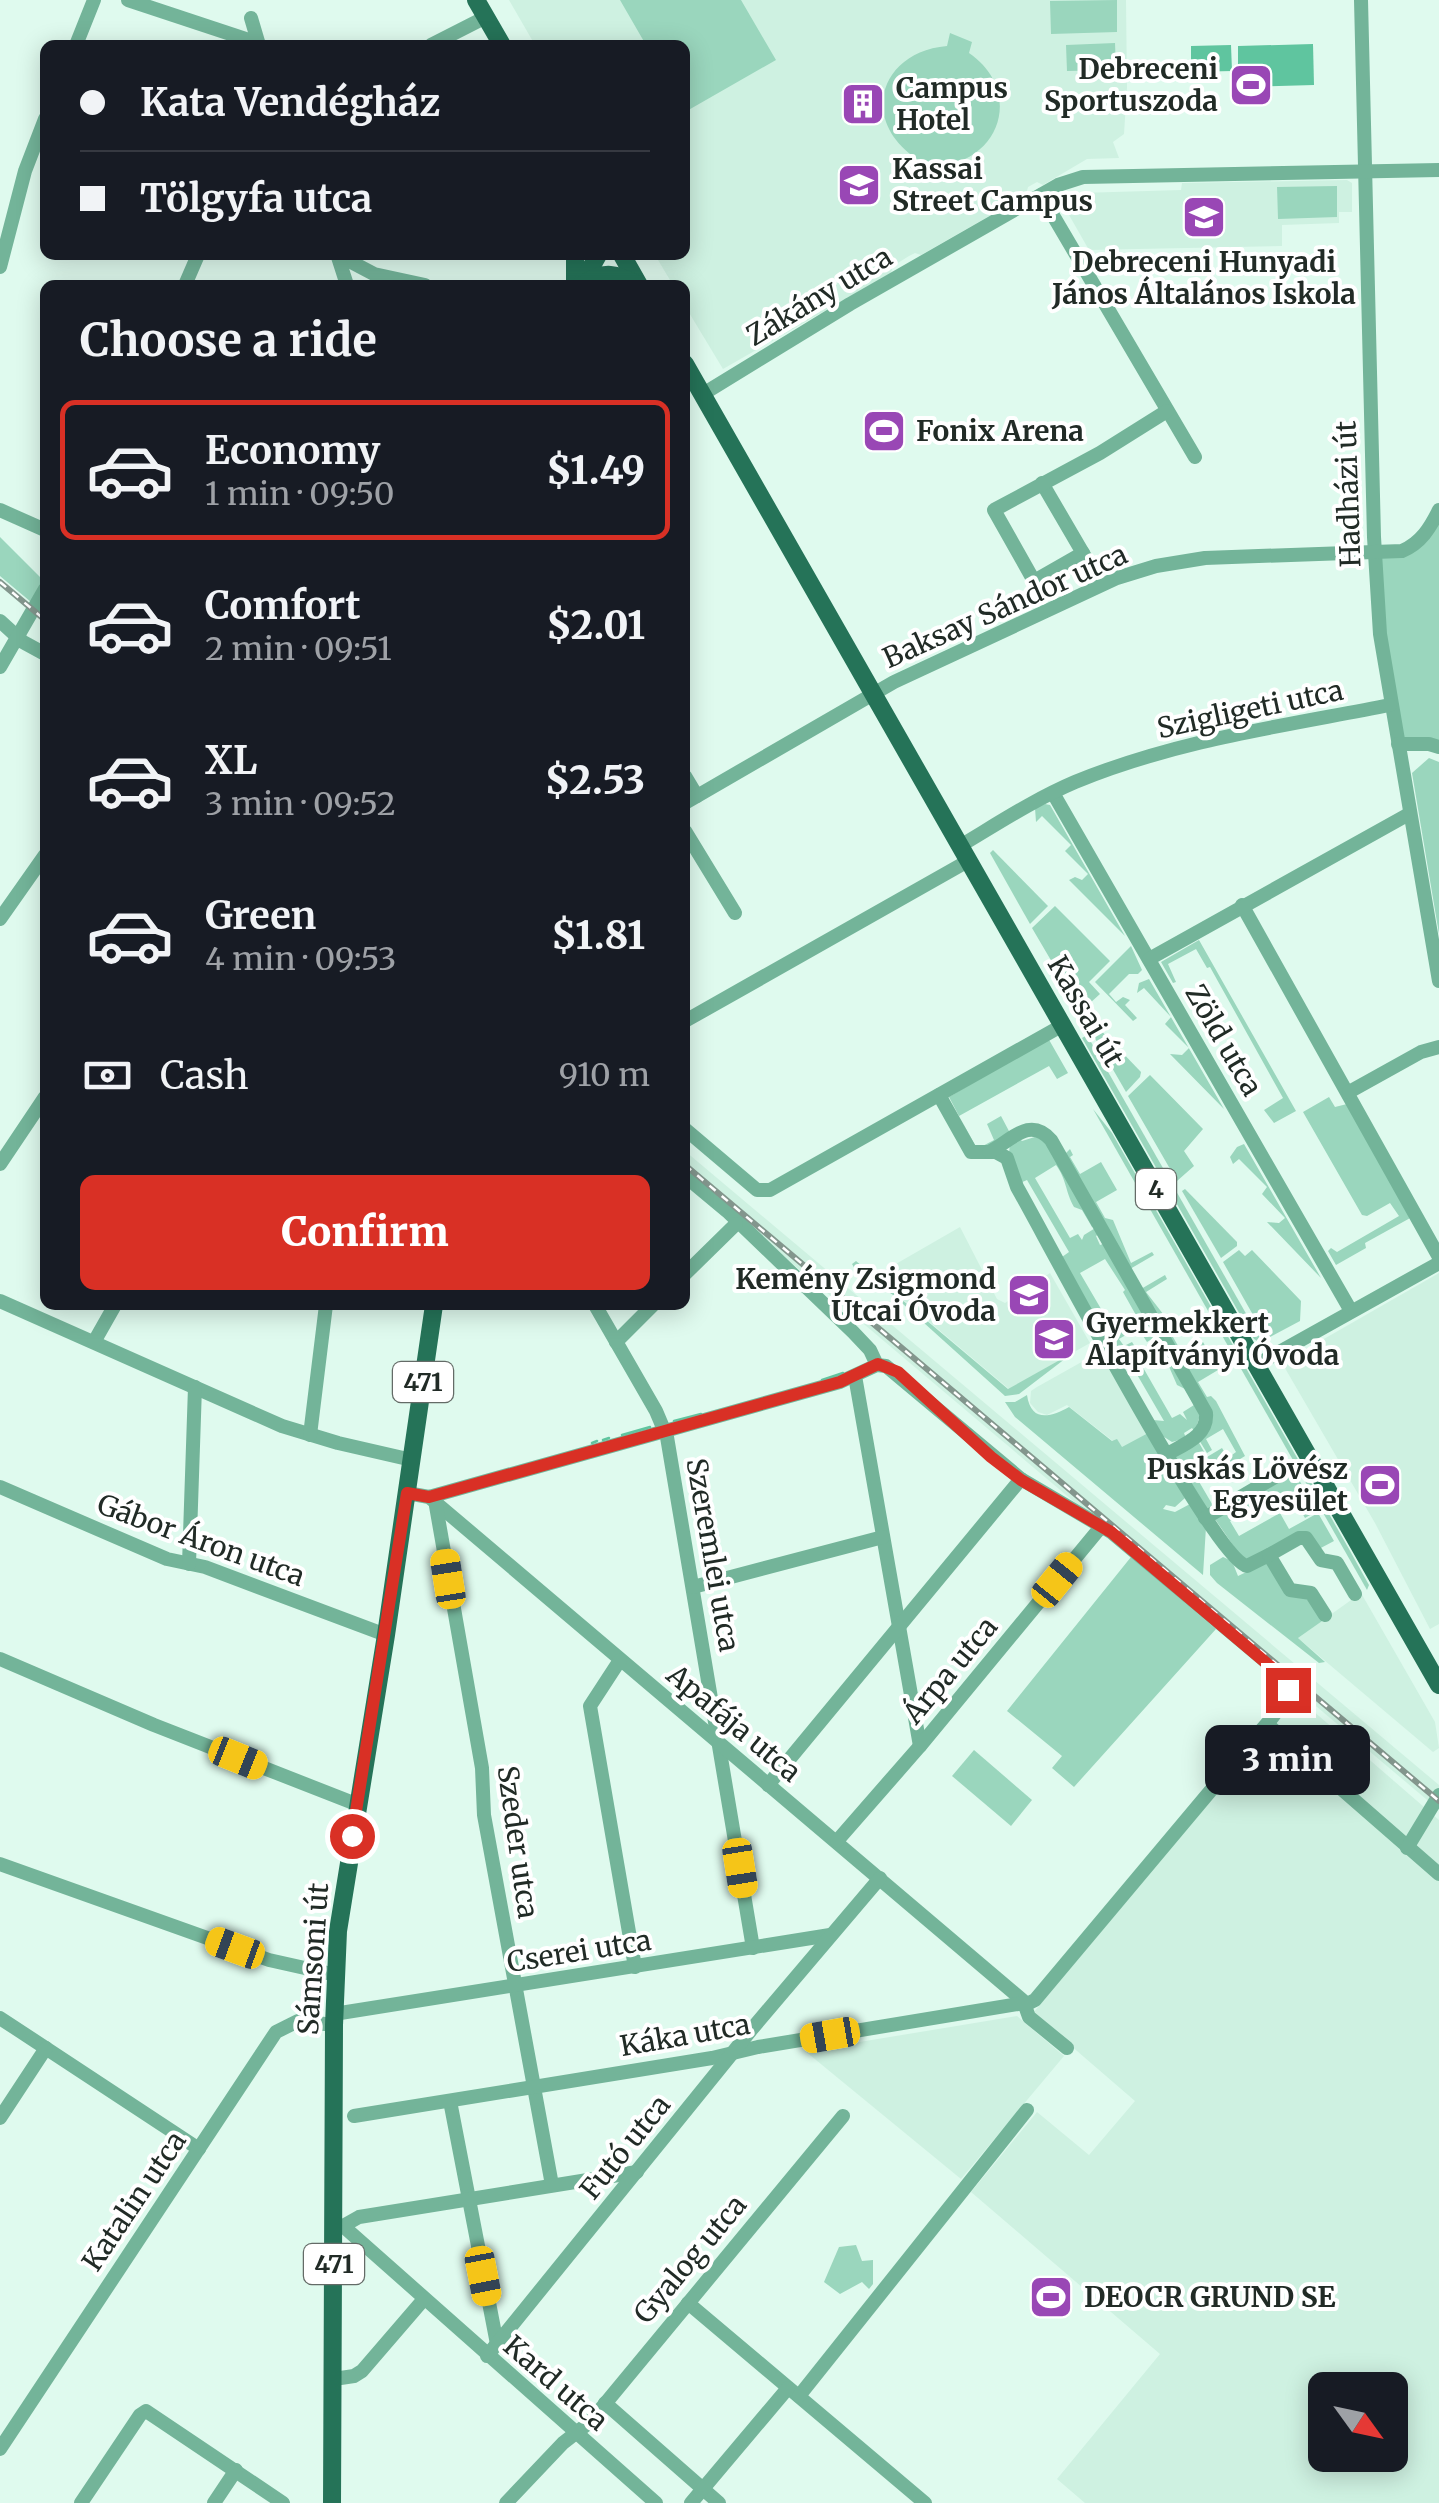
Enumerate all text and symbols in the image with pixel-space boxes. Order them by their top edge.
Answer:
place label: Debreceni Sportuszoda [1044,51,1218,119]
sports icon: Debreceni Sportuszoda [1228,62,1274,108]
place label: Campus Hotel [896,70,1008,138]
text: Kata Vendégház [140,79,440,126]
building icon: Campus Hotel [840,81,886,127]
place label: Kassai Street Campus [892,151,1093,219]
school or university icon: Kassai Street Campus [836,162,882,208]
text: Tölgyfa utca [140,175,372,222]
school or university icon: Debreceni Hunyadi János Általános Iskola [1181,194,1227,240]
street label: Zákány utca [740,238,898,354]
place label: Debreceni Hunyadi János Általános Iskola [1051,244,1356,312]
text: Choose a ride [80,312,377,368]
sports icon: Fonix Arena [861,408,907,454]
place label: Fonix Arena [916,413,1084,449]
street label: Hadházi út [1327,420,1369,568]
icon: car [85,425,175,515]
text: Economy [205,427,380,474]
text: $1.49 [546,447,645,494]
text: 1 min · 09:50 [205,474,394,514]
street label: Baksay Sándor utca [877,536,1133,676]
icon: car [85,580,175,670]
text: Comfort [205,582,361,629]
text: $2.01 [546,602,645,649]
text: 2 min · 09:51 [205,629,392,669]
street label: Szigligeti utca [1154,672,1346,746]
icon: car [85,735,175,825]
text: XL [205,737,257,784]
text: $2.53 [545,757,645,804]
text: 3 min · 09:52 [205,784,396,824]
icon: car [85,890,175,980]
text: Green [205,892,316,939]
text: $1.81 [551,912,645,959]
text: 4 min · 09:53 [205,939,396,979]
street label: Kassai út [1040,949,1132,1073]
street label: Zöld utca [1178,978,1270,1102]
icon: cash [80,1048,135,1103]
text: Cash [160,1052,249,1099]
text: 910 m [559,1055,650,1095]
road number: 4 [1136,1169,1176,1209]
button: Confirm [80,1175,650,1290]
place label: Kemény Zsigmond Utcai Óvoda [735,1261,996,1329]
school or university icon: Kemény Zsigmond Utcai Óvoda [1006,1272,1052,1318]
place label: Gyermekkert Alapítványi Óvoda [1085,1305,1340,1373]
school or university icon: Gyermekkert Alapítványi Óvoda [1031,1316,1077,1362]
road number: 471 [393,1362,453,1402]
place label: Puskás Lövész Egyesület [1146,1451,1348,1519]
street label: Szeremlei utca [678,1455,748,1655]
sports icon: Puskás Lövész Egyesület [1357,1462,1403,1508]
street label: Gábor Áron utca [92,1486,310,1594]
car [428,1547,468,1611]
car [1026,1547,1088,1613]
street label: Árpa utca [894,1609,1005,1732]
street label: Apafája utca [659,1656,808,1790]
route end [1266,1668,1311,1713]
callout: 3 min [1206,1725,1370,1795]
car [205,1733,271,1783]
text: 3 min [1242,1740,1333,1780]
street label: Szeder utca [489,1763,547,1921]
route start [330,1814,375,1859]
car [720,1836,760,1900]
street label: Sámsoni út [290,1882,336,2036]
street label: Cserei utca [504,1922,654,1980]
car [202,1924,268,1972]
street label: Káka utca [617,2006,753,2064]
car [798,2015,862,2055]
street label: Futó utca [572,2087,678,2207]
street label: Katalin utca [74,2124,194,2278]
street label: Gyalog utca [626,2187,754,2331]
road number: 471 [304,2244,364,2284]
car [463,2244,503,2308]
sports icon: DEOCR GRUND SE [1028,2274,1074,2320]
place label: DEOCR GRUND SE [1084,2279,1336,2315]
street label: Kard utca [496,2328,616,2438]
north arrow [1308,2372,1408,2472]
map controls [1308,2372,1408,2472]

